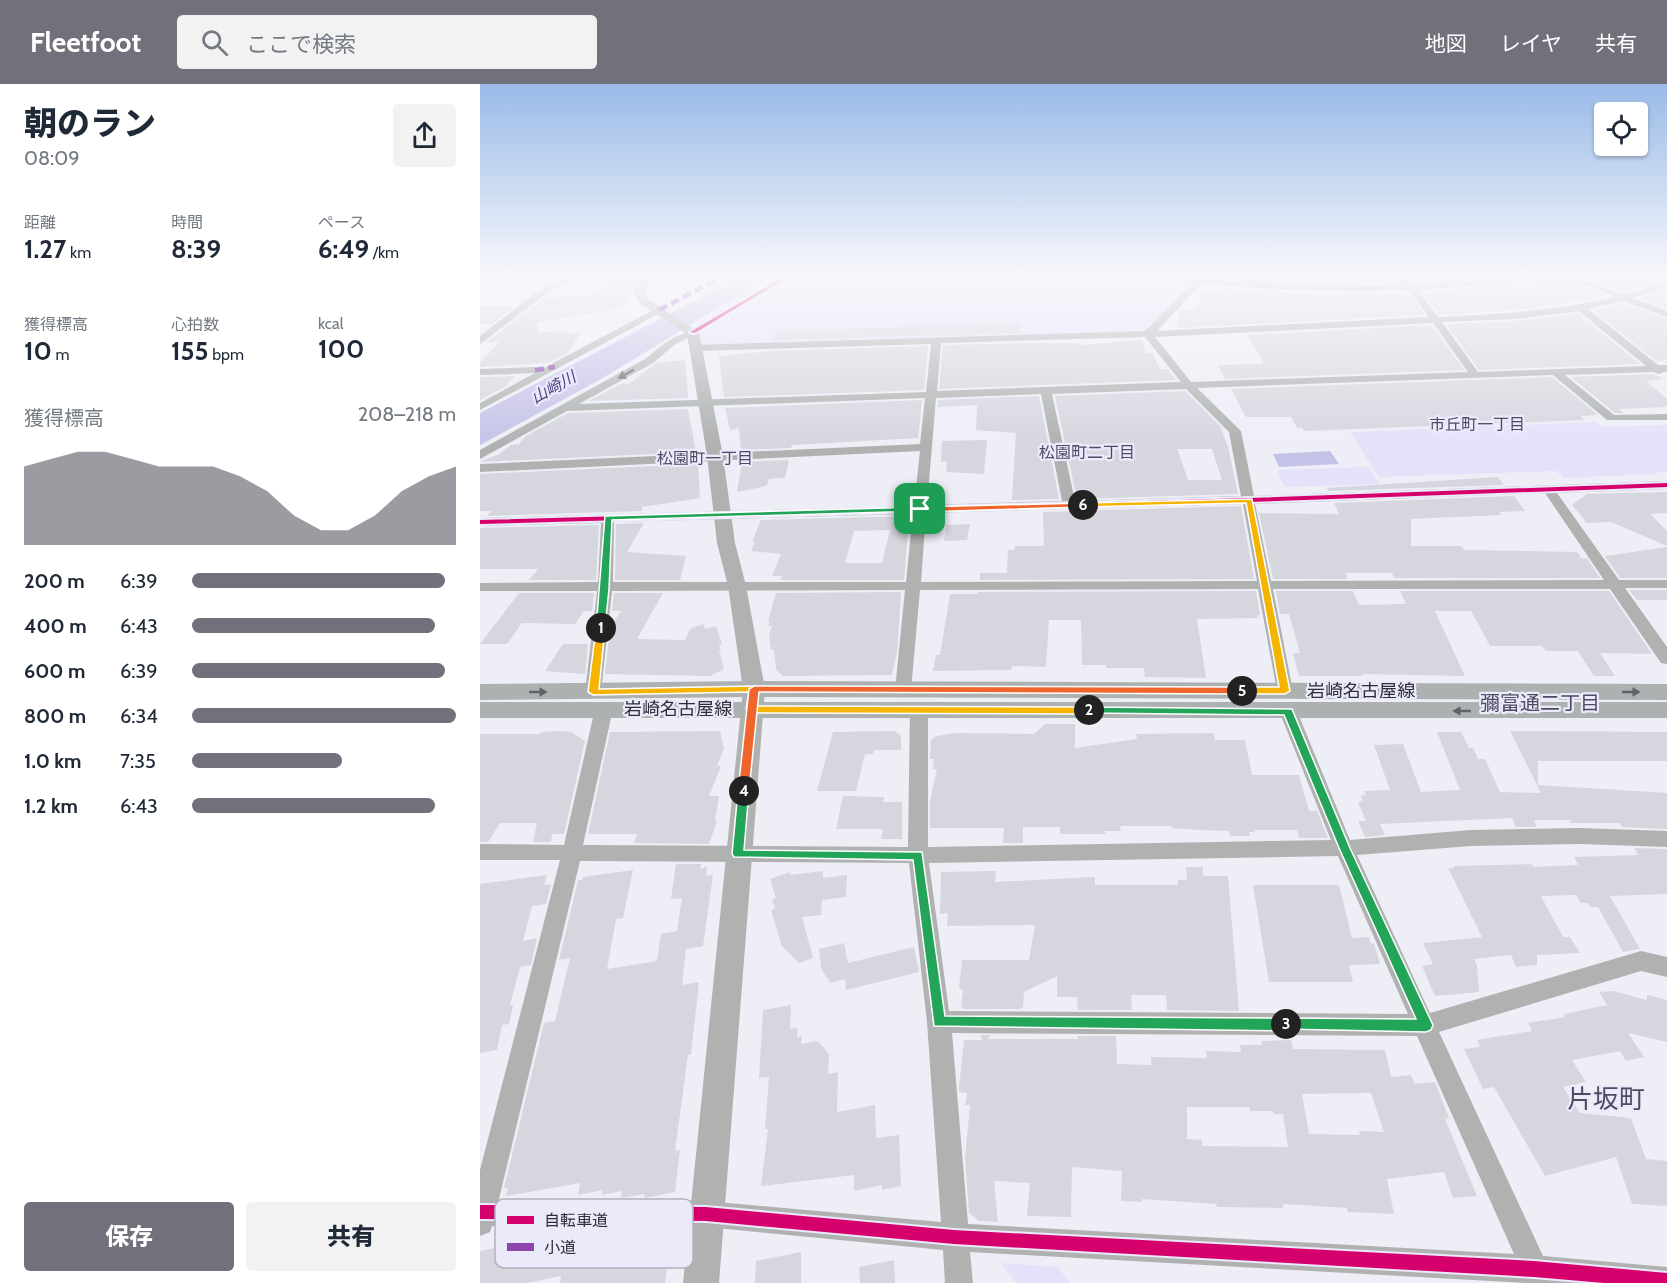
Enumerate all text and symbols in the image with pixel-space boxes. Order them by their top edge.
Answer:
search box [177,15,597,69]
text: Fleetfoot [30,25,141,59]
icon: search [198,26,231,59]
text: ここで検索 [246,31,356,58]
text: 地図 [1425,31,1467,56]
text: レイヤ [1500,31,1562,56]
text: 共有 [1595,31,1637,56]
map controls [1594,102,1648,156]
button: locate [1594,102,1648,156]
text: 朝のラン [24,103,156,143]
button: share [393,104,456,167]
text: 08:09 [24,146,80,170]
text: 距離 [24,213,56,232]
text: 時間 [171,213,203,232]
text: ペース [318,213,365,232]
text: 1.27 [24,233,66,265]
text: 8:39 [171,233,221,265]
text: 6:49 [318,233,369,265]
text: km [66,243,91,262]
text: /km [369,243,399,262]
text: kcal [318,314,344,333]
text: 獲得標高 [24,315,88,334]
text: 心拍数 [171,315,219,334]
text: 100 [318,333,364,365]
text: 10 [24,335,52,367]
text: 155 [171,335,209,367]
text: m [52,345,70,364]
text: bpm [209,345,244,364]
water label: 山崎川 [528,367,581,407]
one-way arrow [617,369,634,379]
text: 208–218 m [358,402,456,426]
text: 獲得標高 [24,406,104,430]
district label: 市丘町一丁目 [1429,415,1525,434]
district label: 松園町二丁目 [1039,443,1135,462]
district label: 松園町一丁目 [657,449,753,468]
pin [894,483,945,534]
pin: 6 [1068,490,1098,520]
icon: arrive [903,492,936,525]
text: 6 [1079,495,1088,514]
text: 200 m [24,569,85,593]
text: 6:39 [120,569,158,593]
pin: 1 [586,613,616,643]
text: 400 m [24,614,87,638]
text: 6:43 [120,614,158,638]
text: 1 [598,618,604,637]
text: 600 m [24,659,85,683]
text: 6:39 [120,659,158,683]
pin: 5 [1227,676,1257,706]
street label: 岩崎名古屋線 [1307,680,1415,702]
text: 5 [1238,681,1246,700]
one-way arrow [529,687,548,697]
one-way arrow [1622,687,1641,697]
district label: 彌富通二丁目 [1480,691,1600,715]
pin: 2 [1074,695,1104,725]
street label: 岩崎名古屋線 [624,698,732,720]
text: 2 [1085,700,1093,719]
text: 800 m [24,704,86,728]
text: 6:34 [120,704,158,728]
one-way arrow [1452,706,1471,716]
text: 1.0 km [24,749,81,773]
text: 7:35 [120,749,156,773]
pin: 4 [729,776,759,806]
text: 4 [739,781,749,800]
text: 1.2 km [24,794,78,818]
text: 6:43 [120,794,158,818]
pin: 3 [1271,1009,1301,1039]
text: 3 [1282,1014,1290,1033]
district label: 片坂町 [1567,1083,1645,1115]
legend [495,1199,693,1268]
button: 保存 [24,1202,234,1271]
button: 共有 [246,1202,456,1271]
text: 自転車道 [544,1211,608,1230]
text: 小道 [544,1238,576,1257]

